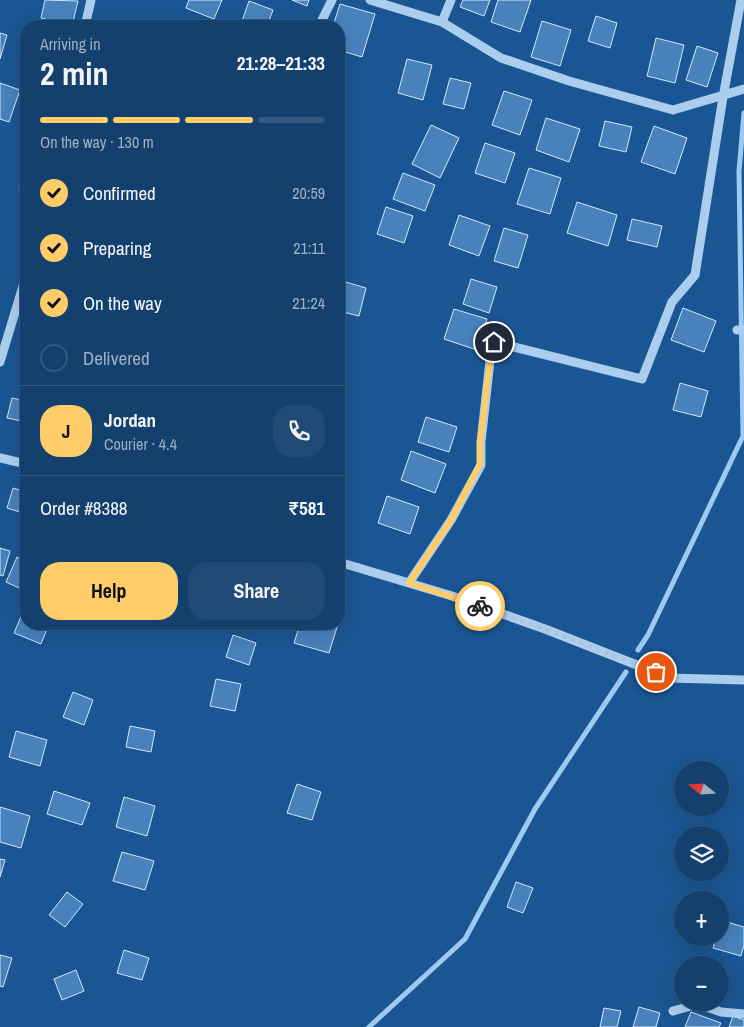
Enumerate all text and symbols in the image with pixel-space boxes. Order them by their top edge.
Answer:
text: Arriving in [40,33,101,55]
text: 21:28–21:33 [237,50,325,76]
text: 2 min [40,52,109,95]
text: On the way · 130 m [40,131,154,153]
icon: check [40,179,68,207]
text: Confirmed [83,180,156,206]
text: 20:59 [292,182,325,204]
icon: check [40,234,68,262]
text: Preparing [83,235,151,261]
text: 21:11 [293,237,325,259]
icon: check [40,289,68,317]
text: On the way [83,290,162,316]
text: 21:24 [292,292,325,314]
pin [473,321,515,363]
icon: home [480,328,508,356]
text: Delivered [83,345,150,371]
button: phone [273,405,325,457]
text: Jordan [104,407,156,433]
text: J [62,418,70,444]
text: Courier · 4.4 [104,433,177,455]
text: Order #8388 [40,495,127,521]
text: ₹581 [288,495,325,521]
button: Help [40,562,178,620]
button: Share [188,562,325,620]
courier [455,581,505,631]
icon: bike [466,592,494,620]
pin [635,651,677,693]
icon: bag [642,658,670,686]
north arrow [674,761,729,816]
map controls [674,761,729,1011]
button: layers [674,826,729,881]
button: + [674,891,729,946]
button: − [674,956,729,1011]

